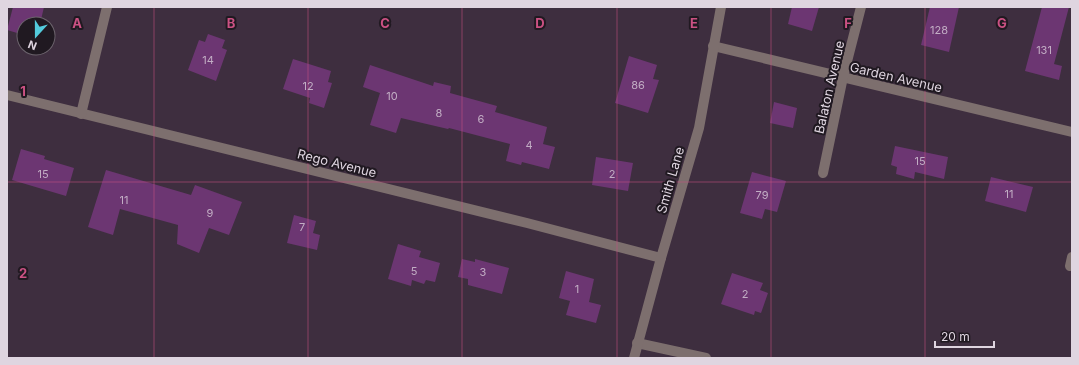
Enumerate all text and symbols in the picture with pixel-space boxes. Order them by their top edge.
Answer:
text: A [72,15,82,31]
text: B [227,15,236,31]
text: C [380,15,390,31]
text: D [535,15,545,31]
text: E [690,15,698,31]
text: F [844,15,852,31]
text: G [997,15,1007,31]
north arrow [16,16,56,56]
house number: 128 [930,23,948,37]
text: N [26,37,39,53]
street label: Balaton Avenue [810,39,848,135]
house number: 131 [1036,43,1052,57]
house number: 14 [202,53,214,67]
street label: Garden Avenue [848,59,944,95]
house number: 86 [631,78,645,92]
house number: 12 [302,79,314,93]
text: 1 [20,83,26,99]
house number: 10 [386,89,398,103]
house number: 8 [436,106,443,120]
house number: 6 [478,112,485,126]
house number: 4 [525,138,533,152]
street label: Rego Avenue [296,145,378,181]
street label: Smith Lane [653,145,687,215]
house number: 15 [914,154,926,168]
house number: 15 [37,167,49,181]
house number: 2 [609,167,615,181]
house number: 11 [1005,187,1013,201]
house number: 79 [756,188,769,202]
house number: 11 [120,193,128,207]
house number: 9 [207,206,214,220]
house number: 7 [299,220,305,234]
house number: 5 [411,264,418,278]
text: 2 [19,265,27,281]
house number: 3 [480,265,487,279]
house number: 1 [575,282,579,296]
house number: 2 [742,287,748,301]
scale bar [935,323,994,349]
text: 20 m [941,329,970,344]

